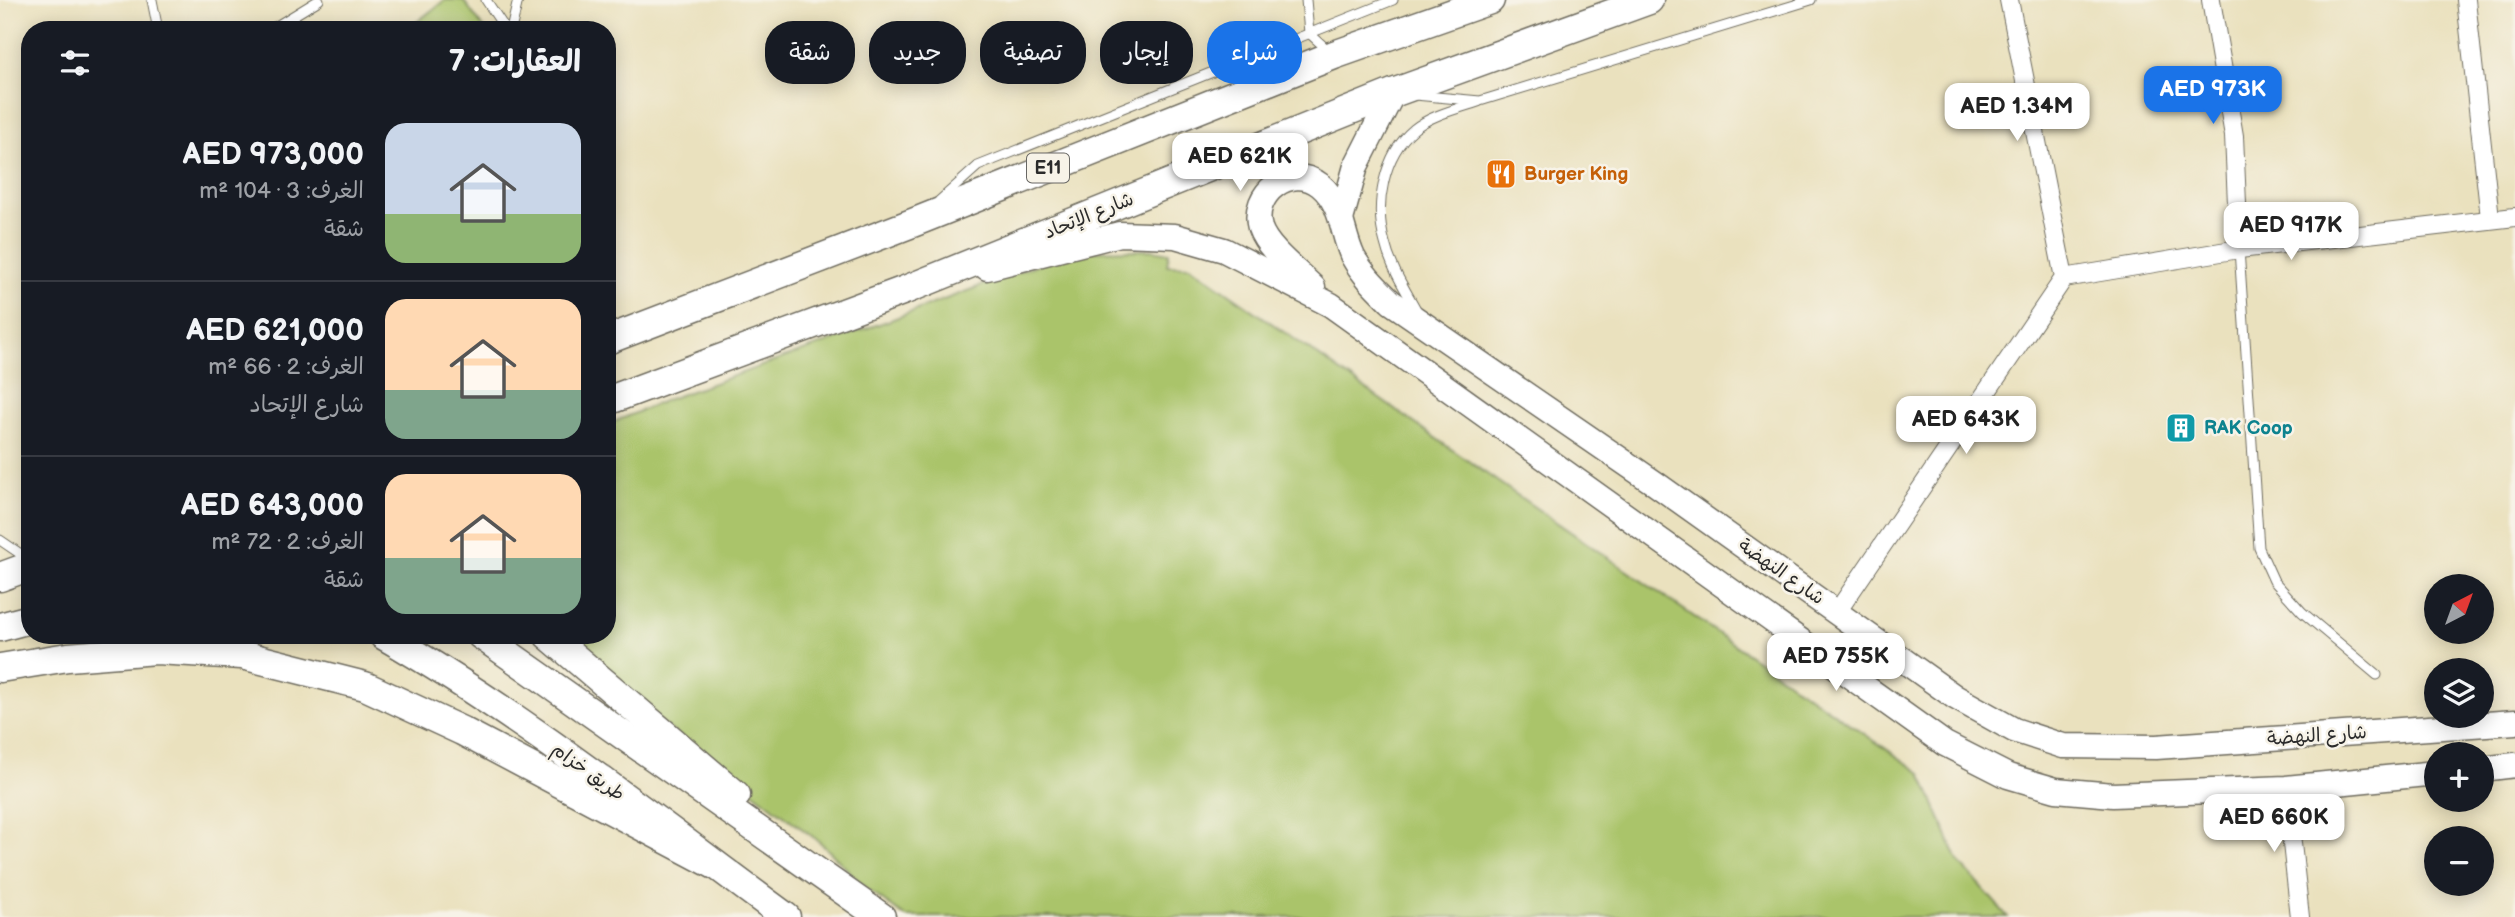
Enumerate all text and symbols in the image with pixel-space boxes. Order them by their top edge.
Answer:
chip: شقة [765,21,855,84]
chip: جديد [869,21,966,84]
chip: تصفية [980,21,1086,84]
chip: إيجار [1100,21,1193,84]
chip: شراء [1207,21,1302,84]
icon: filters [56,44,94,82]
text: العقارات: 7 [449,44,581,80]
pin: AED 973K [2141,66,2285,126]
text: AED 973K [2160,75,2266,103]
pin: AED 1.34M [1937,83,2097,143]
text: AED 1.34M [1961,92,2073,120]
pin: AED 621K [1168,134,1312,193]
text: AED 973,000 [183,137,364,173]
text: AED 621K [1188,142,1292,170]
icon: home [441,151,525,235]
road number: E11 [1027,154,1069,182]
restaurant icon: Burger King [1484,157,1518,191]
place label: Burger King [1524,163,1628,186]
text: الغرف: 3 · 104 m² [199,177,364,205]
street label: شارع الإتحاد [1041,188,1137,245]
pin: AED 917K [2219,202,2363,262]
text: AED 917K [2240,211,2342,239]
text: شقة [324,215,364,243]
text: AED 621,000 [186,313,364,349]
icon: home [441,327,525,411]
text: الغرف: 2 · 66 m² [208,353,364,381]
text: شارع الإتحاد [250,391,364,419]
pin: AED 643K [1894,396,2038,456]
text: AED 643K [1912,405,2020,433]
building icon: RAK Coop [2164,411,2198,445]
place label: RAK Coop [2204,417,2293,440]
text: AED 643,000 [181,488,364,524]
icon: home [441,502,525,586]
text: الغرف: 2 · 72 m² [211,528,364,556]
street label: شارع النهضة [1733,534,1828,611]
text: شقة [324,566,364,594]
north arrow [2424,574,2494,644]
map controls [2424,574,2494,896]
pin: AED 755K [1764,634,1908,693]
text: AED 755K [1783,642,1889,670]
button: layers [2424,658,2494,728]
street label: شارع النهضة [2266,721,2368,752]
street label: طريق خزام [546,738,629,808]
button: + [2424,742,2494,812]
pin: AED 660K [2202,794,2346,854]
text: AED 660K [2219,803,2329,831]
button: − [2424,826,2494,896]

